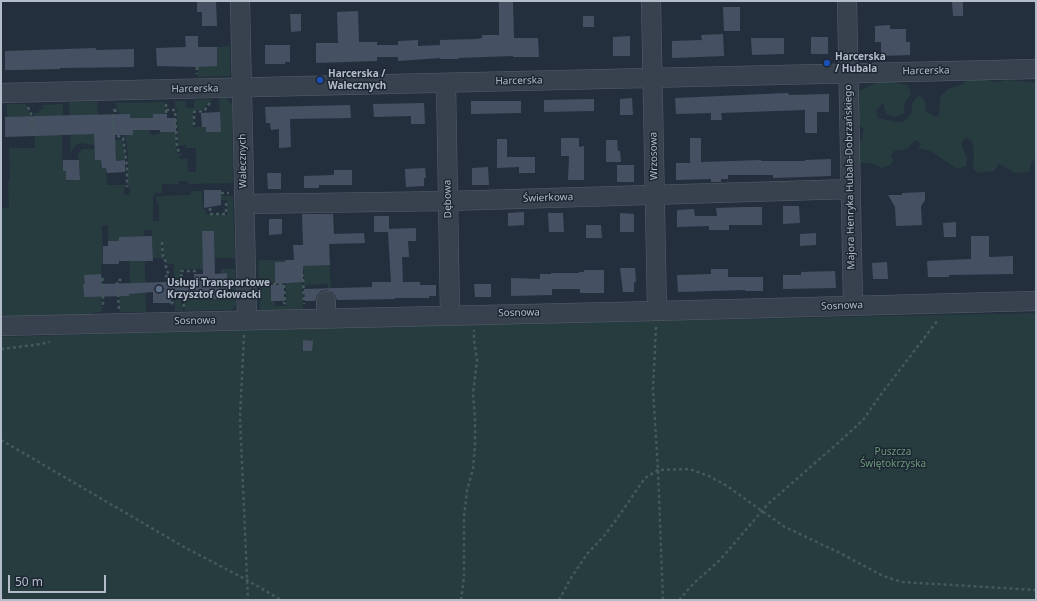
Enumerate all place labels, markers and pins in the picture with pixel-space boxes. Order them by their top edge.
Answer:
place label: Harcerska / Hubala [835,51,886,74]
marker: Harcerska / Hubala [822,58,832,68]
place label: Harcerska / Walecznych [328,68,386,92]
marker: Harcerska / Walecznych [315,75,325,85]
place label: Usługi Transportowe Krzysztof Głowacki [167,277,270,300]
marker: Usługi Transportowe Krzysztof Głowacki [154,284,164,294]

